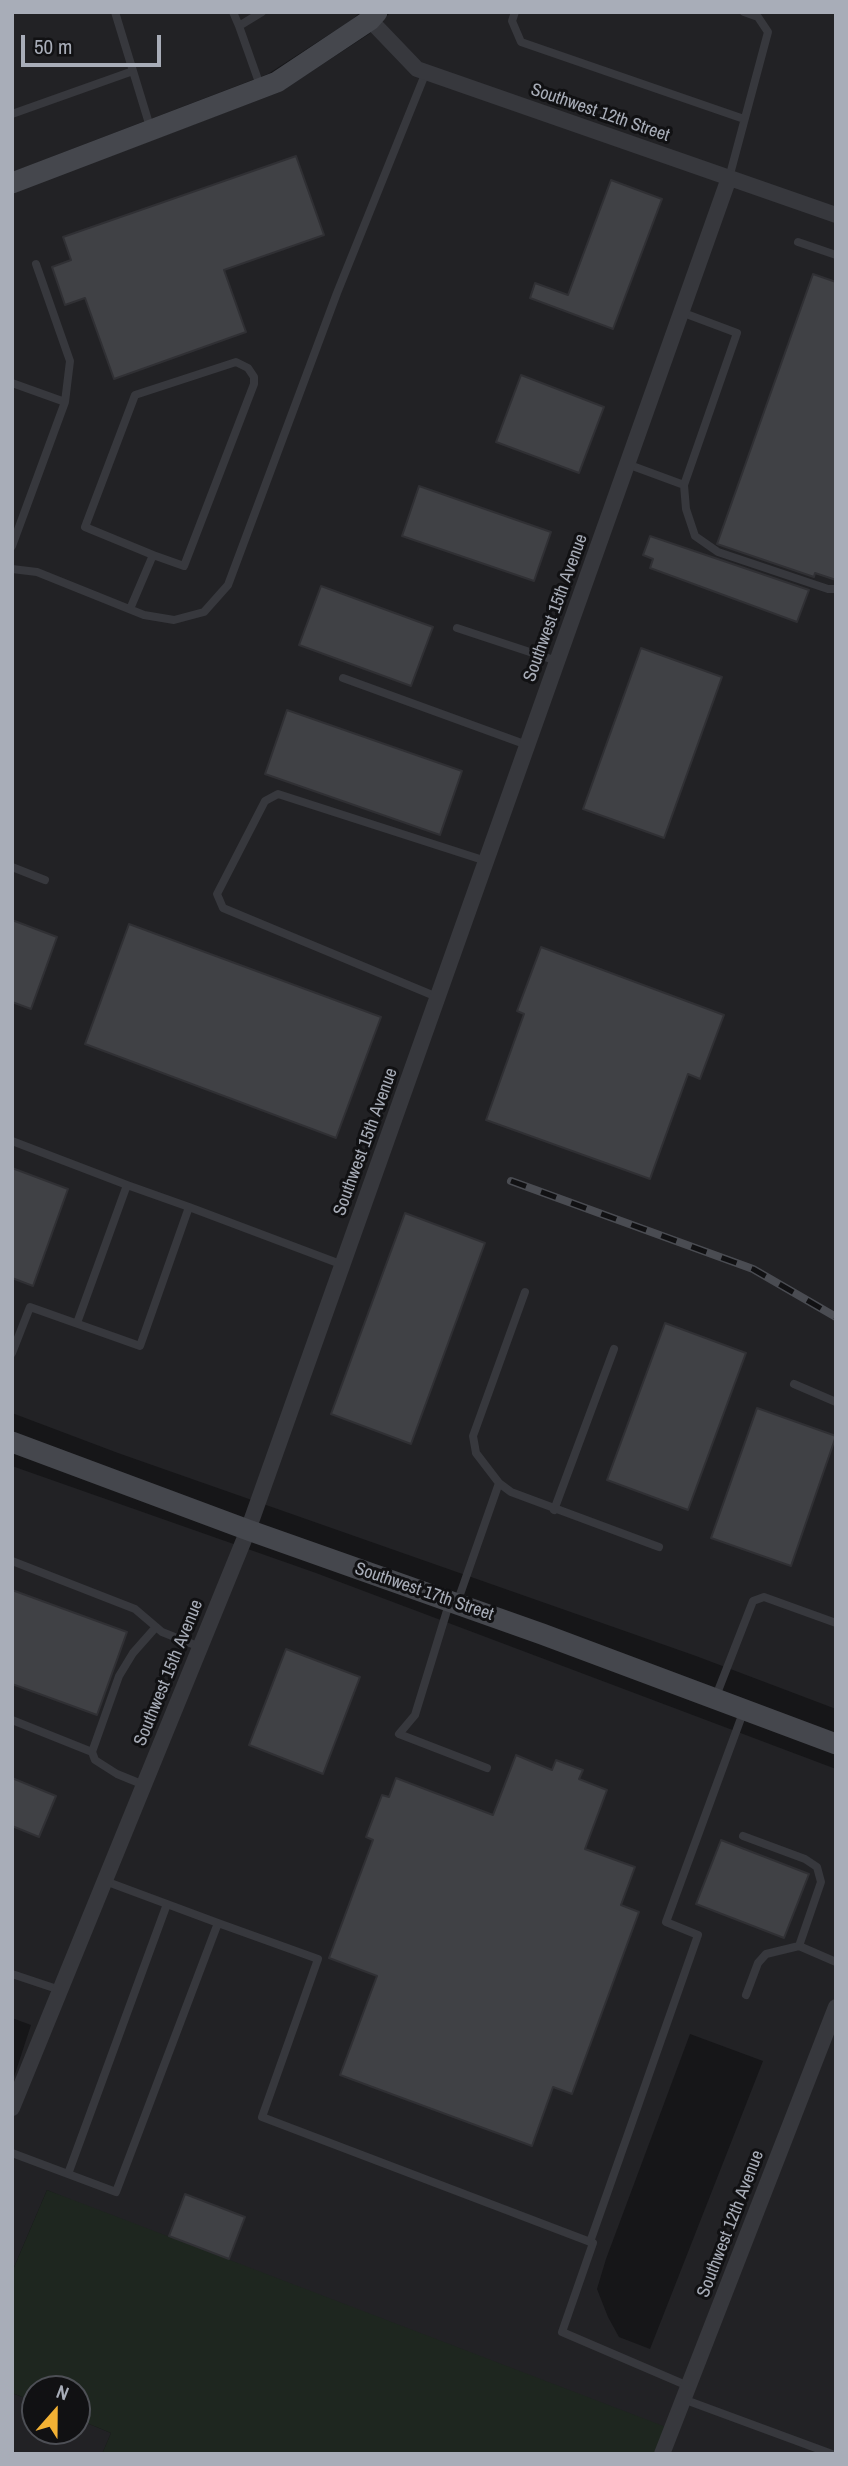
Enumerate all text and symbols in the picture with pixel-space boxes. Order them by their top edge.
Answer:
scale bar [24,21,164,65]
text: 50 m [34,32,72,61]
street label: Southwest 12th Street [528,79,672,147]
street label: Southwest 15th Avenue [519,531,593,685]
street label: Southwest 15th Avenue [329,1065,403,1219]
street label: Southwest 17th Street [352,1558,496,1626]
street label: Southwest 15th Avenue [130,1597,208,1749]
street label: Southwest 12th Avenue [693,2147,769,2301]
north arrow [21,2375,91,2445]
text: N [53,2378,73,2406]

